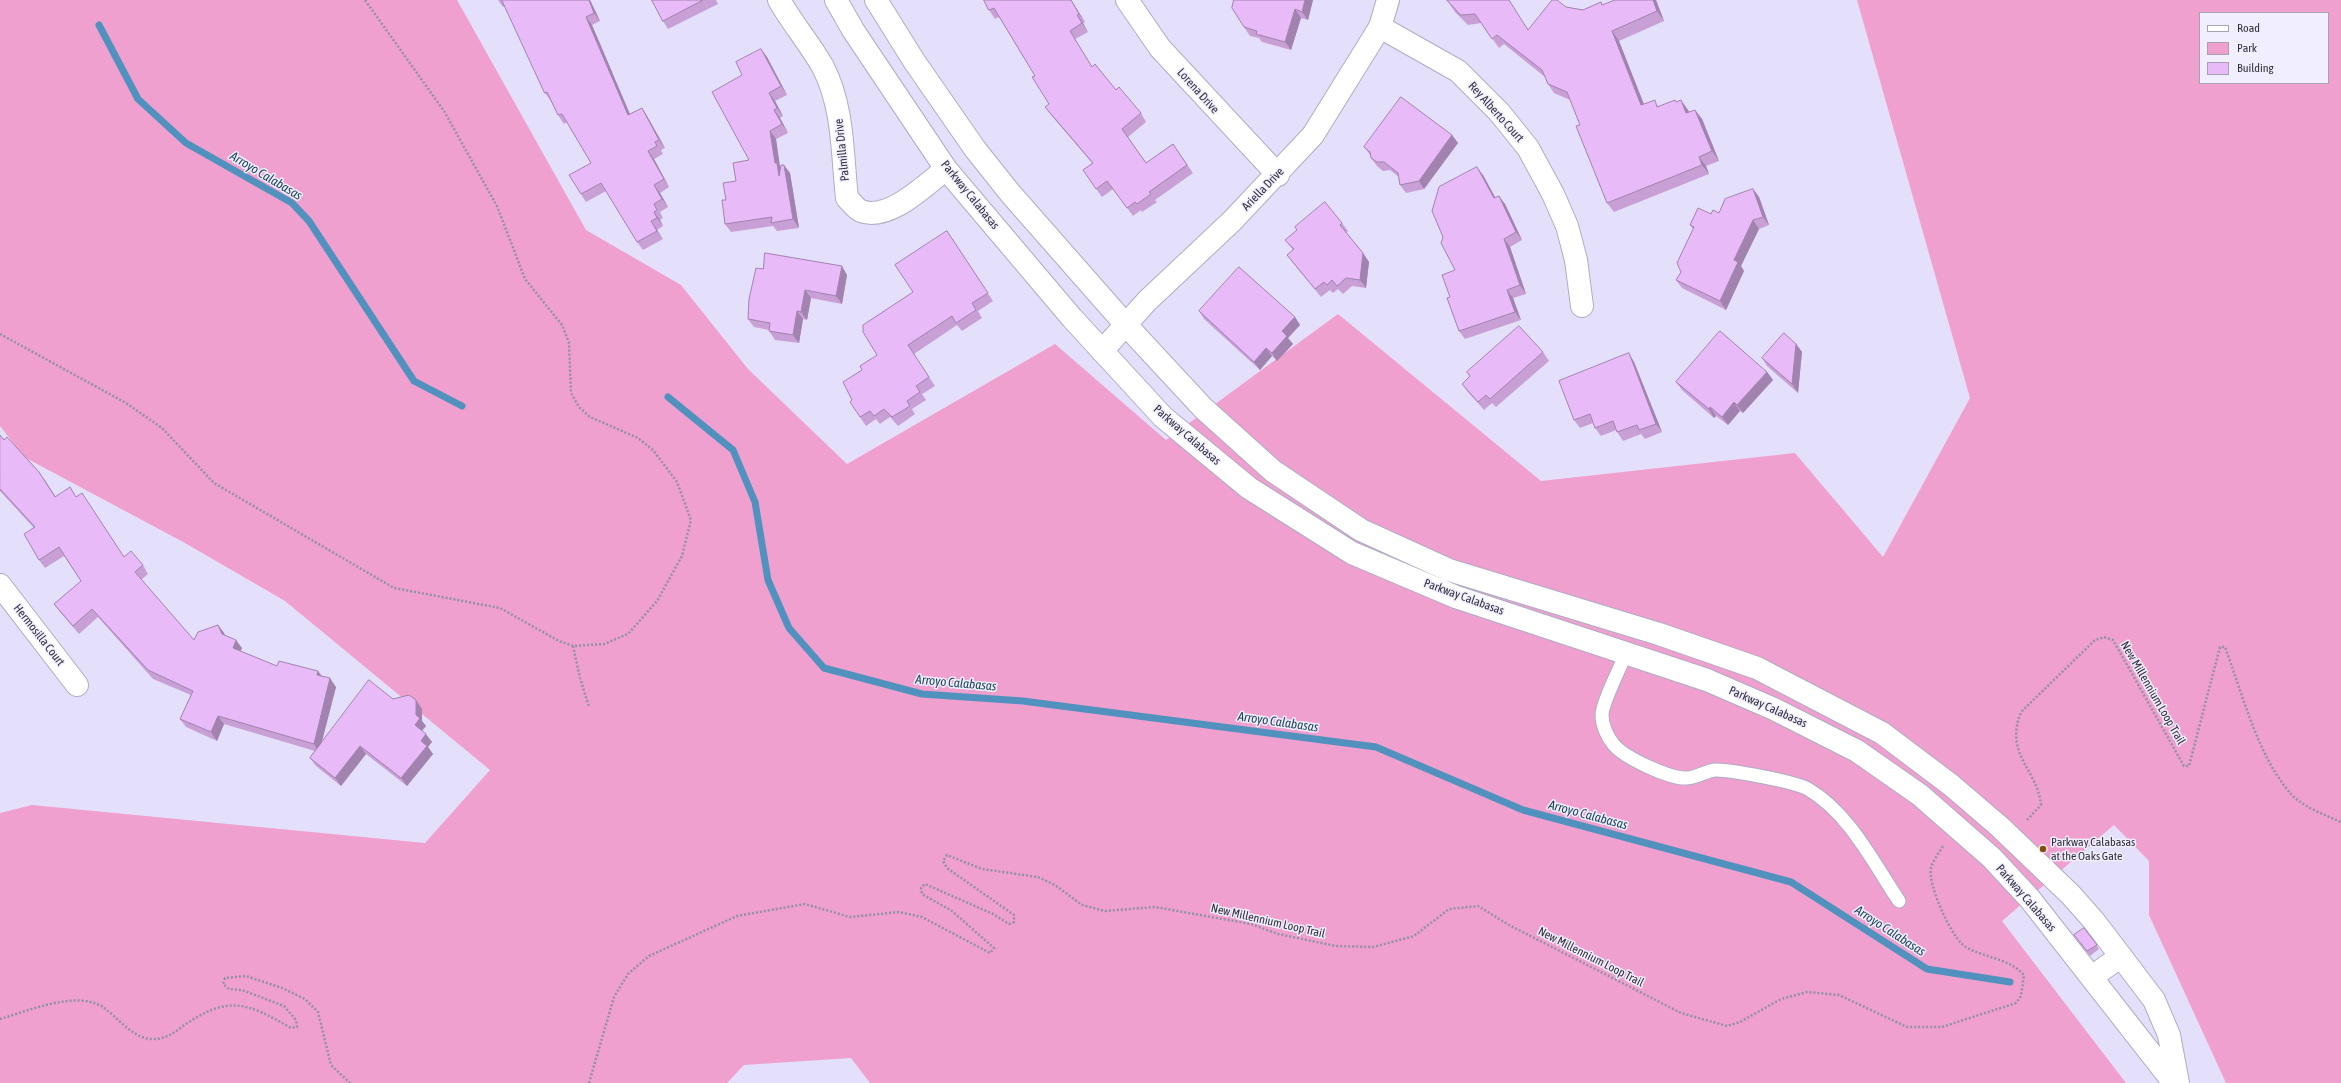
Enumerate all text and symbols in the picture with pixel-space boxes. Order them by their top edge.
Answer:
legend [2199,12,2329,84]
text: Road [2237,21,2260,35]
text: Park [2237,41,2257,55]
text: Building [2237,61,2274,75]
street label: Lorena Drive [1174,66,1222,116]
street label: Rey Alberto Court [1465,79,1527,145]
street label: Palmilla Drive [832,118,852,182]
water label: Arroyo Calabasas [227,148,305,204]
street label: Parkway Calabasas [938,158,1002,232]
street label: Ariella Drive [1239,164,1287,214]
street label: Parkway Calabasas [1150,402,1224,468]
street label: Parkway Calabasas [1422,576,1506,618]
street label: Hermosilla Court [10,601,68,669]
street label: New Millennium Loop Trail [2118,639,2188,747]
water label: Arroyo Calabasas [915,672,997,694]
street label: Parkway Calabasas [1727,683,1809,731]
water label: Arroyo Calabasas [1237,709,1319,735]
water label: Arroyo Calabasas [1547,797,1629,833]
place label: Parkway Calabasas at the Oaks Gate [2051,835,2135,863]
marker: Parkway Calabasas at the Oaks Gate [2038,844,2048,854]
street label: Parkway Calabasas [1993,861,2059,935]
street label: New Millennium Loop Trail [1209,901,1327,941]
water label: Arroyo Calabasas [1852,902,1928,960]
street label: New Millennium Loop Trail [1536,924,1646,990]

